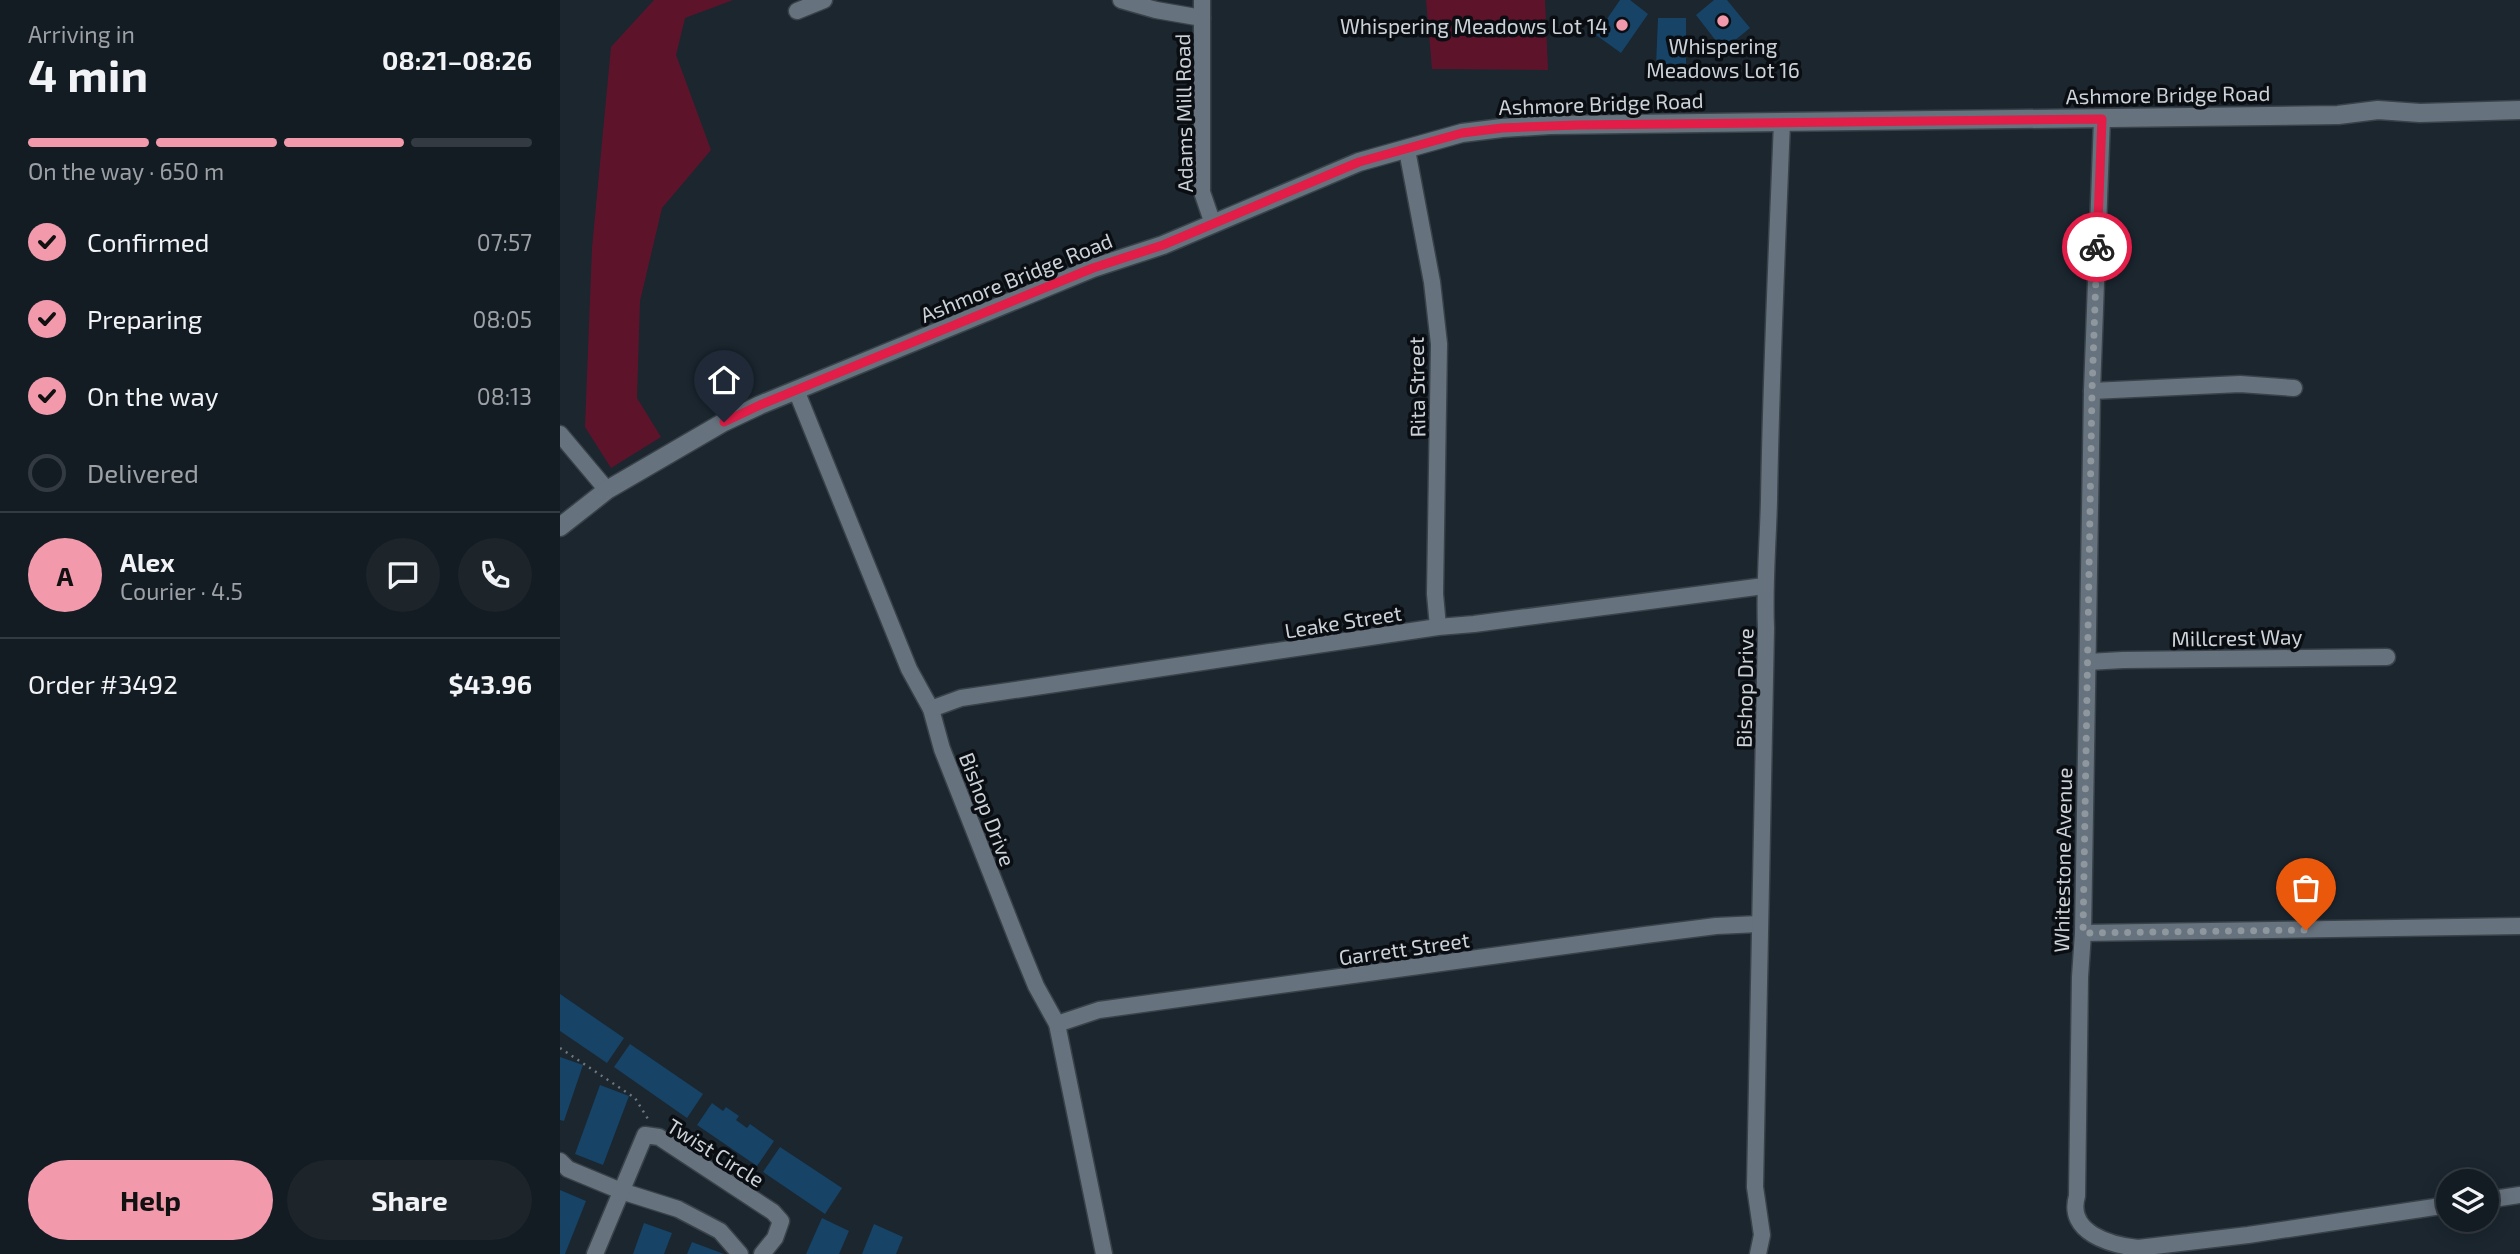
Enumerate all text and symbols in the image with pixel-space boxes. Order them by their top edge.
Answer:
place label: Whispering Meadows Lot 14 [1340,13,1608,38]
marker: Whispering Meadows Lot 16 [1715,13,1731,29]
marker: Whispering Meadows Lot 14 [1614,17,1630,33]
text: Arriving in [28,20,135,48]
street label: Adams Mill Road [1169,33,1197,193]
place label: Whispering Meadows Lot 16 [1646,33,1800,82]
text: 08:21–08:26 [382,44,532,75]
text: 4 min [28,46,148,101]
street label: Ashmore Bridge Road [2065,80,2271,108]
street label: Ashmore Bridge Road [1498,87,1704,119]
text: On the way · 650 m [28,157,224,185]
courier [2062,212,2132,282]
icon: check [28,223,66,261]
text: Confirmed [87,226,210,257]
street label: Ashmore Bridge Road [916,227,1116,327]
text: 07:57 [477,228,532,256]
icon: bike [2078,228,2116,266]
icon: check [28,300,66,338]
text: Preparing [87,303,202,334]
text: 08:05 [473,305,532,333]
street label: Rita Street [1403,336,1429,438]
pin [694,350,754,422]
icon: home [705,361,743,399]
icon: check [28,377,66,415]
text: On the way [87,380,218,411]
text: 08:13 [477,382,532,410]
text: Delivered [87,457,199,488]
button: chat [366,538,440,612]
button: phone [458,538,532,612]
text: Alex [120,546,175,577]
text: A [57,560,73,591]
text: Courier · 4.5 [120,577,243,605]
street label: Leake Street [1283,599,1403,643]
street label: Millcrest Way [2171,623,2303,651]
street label: Bishop Drive [1730,628,1758,748]
text: Order #3492 [28,668,178,699]
text: $43.96 [449,668,532,699]
street label: Bishop Drive [955,749,1021,869]
street label: Whitestone Avenue [2048,767,2076,953]
pin [2276,858,2336,930]
icon: bag [2287,869,2325,907]
street label: Garrett Street [1337,926,1471,970]
street label: Twist Circle [663,1112,769,1192]
button: Help [28,1160,273,1240]
button: Share [287,1160,532,1240]
map controls [2436,1169,2499,1232]
button: layers [2436,1169,2499,1232]

